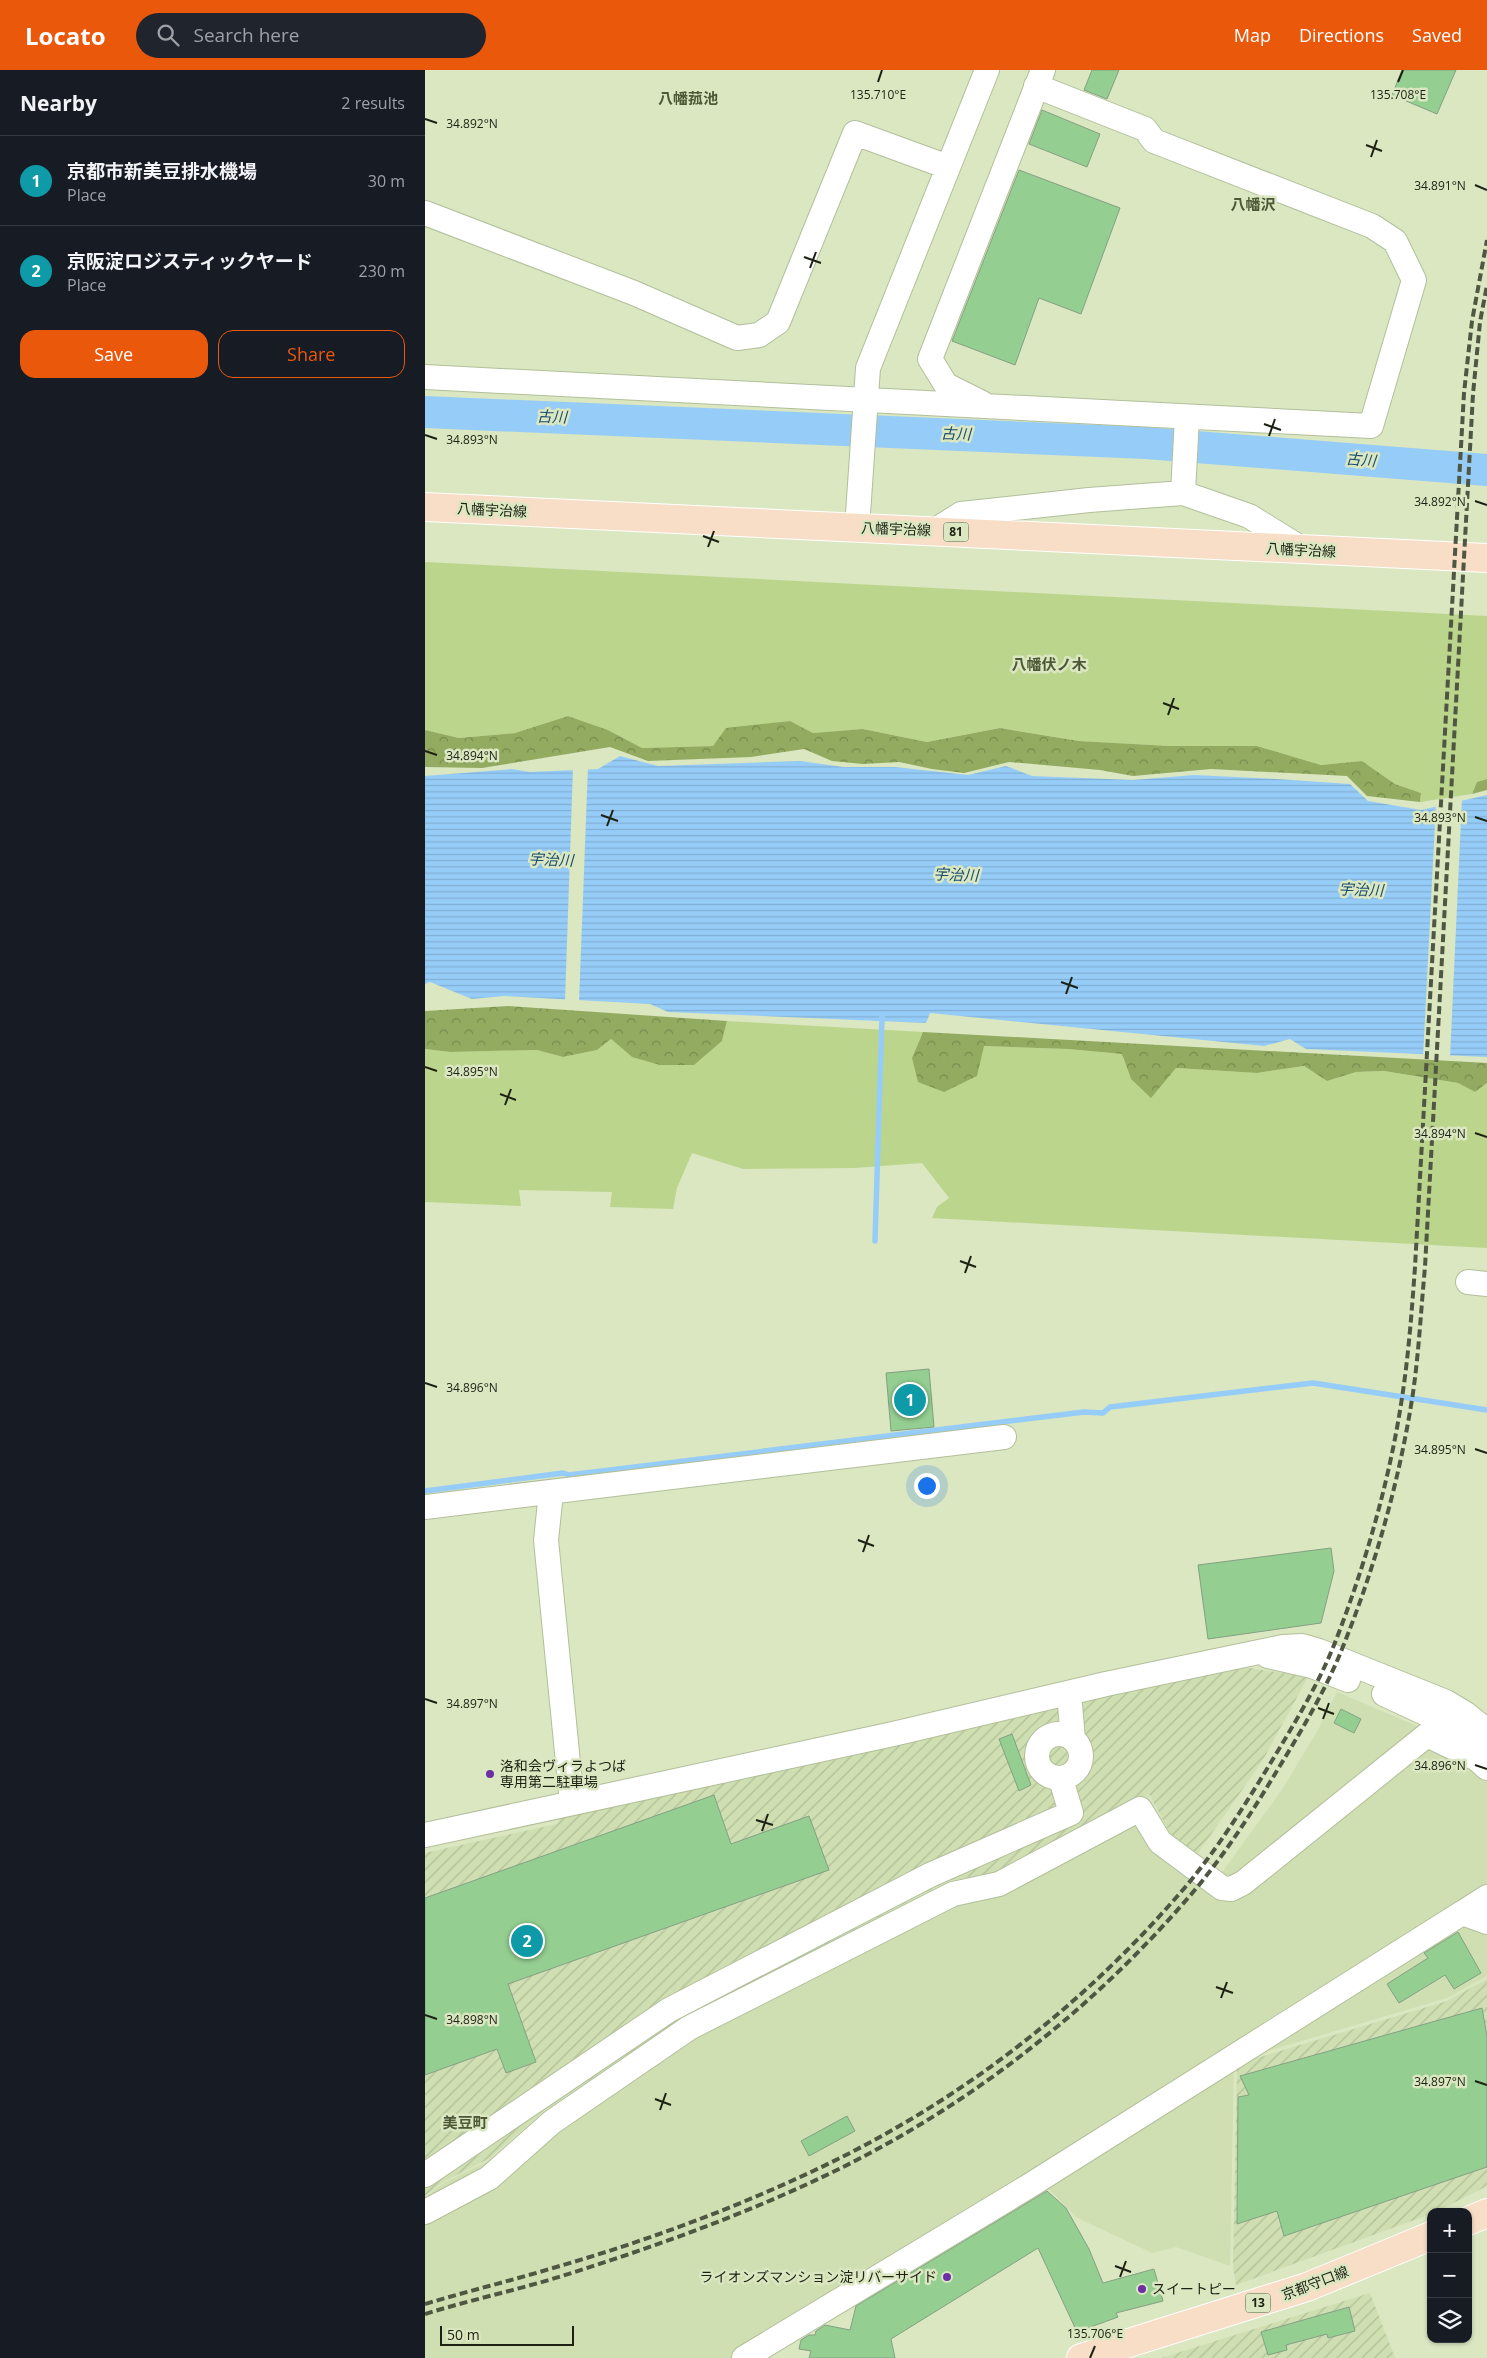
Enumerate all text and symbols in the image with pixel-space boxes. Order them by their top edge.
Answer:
search box [136,13,486,58]
text: Locato [25,19,106,52]
icon: search [154,21,182,49]
text: Search here [194,22,299,48]
text: Map [1234,23,1271,47]
text: Directions [1299,23,1384,47]
text: Saved [1412,23,1462,47]
text: 135.710°E [850,86,906,103]
text: 135.708°E [1370,86,1426,103]
district label: 八幡菰池 [658,88,718,108]
text: Nearby [20,89,97,117]
text: 2 results [341,92,405,114]
text: 34.892°N [446,115,498,132]
text: 京都市新美豆排水機場 [67,158,257,184]
text: 1 [31,170,41,192]
text: 30 m [368,170,405,192]
text: 34.891°N [1414,177,1466,194]
text: Place [67,184,106,206]
district label: 八幡沢 [1230,194,1276,214]
text: 京阪淀ロジスティックヤード [67,248,313,274]
text: 2 [31,260,41,282]
text: 230 m [359,260,405,282]
text: Place [67,274,106,296]
button: Save [20,330,208,378]
button: Share [218,330,405,378]
water label: 古川 [537,405,569,427]
water label: 古川 [941,422,973,444]
text: 34.893°N [446,431,498,448]
water label: 古川 [1345,448,1379,470]
text: 34.892°N [1414,493,1466,510]
street label: 八幡宇治線 [457,498,527,521]
street label: 八幡宇治線 [861,518,931,539]
road number: 81 [943,522,969,542]
street label: 八幡宇治線 [1266,538,1336,561]
district label: 八幡伏ノ木 [1011,654,1087,674]
text: 34.894°N [446,747,498,764]
text: 34.893°N [1414,809,1466,826]
water label: 宇治川 [528,848,576,870]
water label: 宇治川 [933,863,981,885]
water label: 宇治川 [1338,878,1386,900]
text: 34.895°N [446,1063,498,1080]
text: 34.894°N [1414,1125,1466,1142]
text: 34.896°N [446,1379,498,1396]
pin: 1 [894,1381,926,1419]
text: 34.895°N [1414,1441,1466,1458]
your location [914,1473,940,1499]
text: 34.897°N [446,1695,498,1712]
place label: 洛和会ヴィラよつば 専用第二駐車場 [500,1756,626,1791]
text: 34.896°N [1414,1757,1466,1774]
marker: 洛和会ヴィラよつば 専用第二駐車場 [484,1768,496,1780]
pin: 2 [511,1922,543,1960]
text: 34.898°N [446,2011,498,2028]
text: 34.897°N [1414,2073,1466,2090]
district label: 美豆町 [442,2112,488,2132]
map controls [1427,2208,1472,2343]
button: + [1427,2208,1472,2253]
button: − [1427,2253,1472,2298]
street label: 京都守口線 [1279,2261,1351,2304]
place label: ライオンズマンション淀リバーサイド [700,2267,937,2286]
marker: ライオンズマンション淀リバーサイド [941,2271,953,2283]
place label: スイートピー [1152,2279,1236,2298]
marker: スイートピー [1136,2283,1148,2295]
road number: 13 [1245,2294,1271,2312]
button: layers [1427,2298,1472,2343]
scale bar [440,2323,574,2346]
text: 50 m [447,2325,480,2344]
text: 135.706°E [1067,2325,1123,2342]

